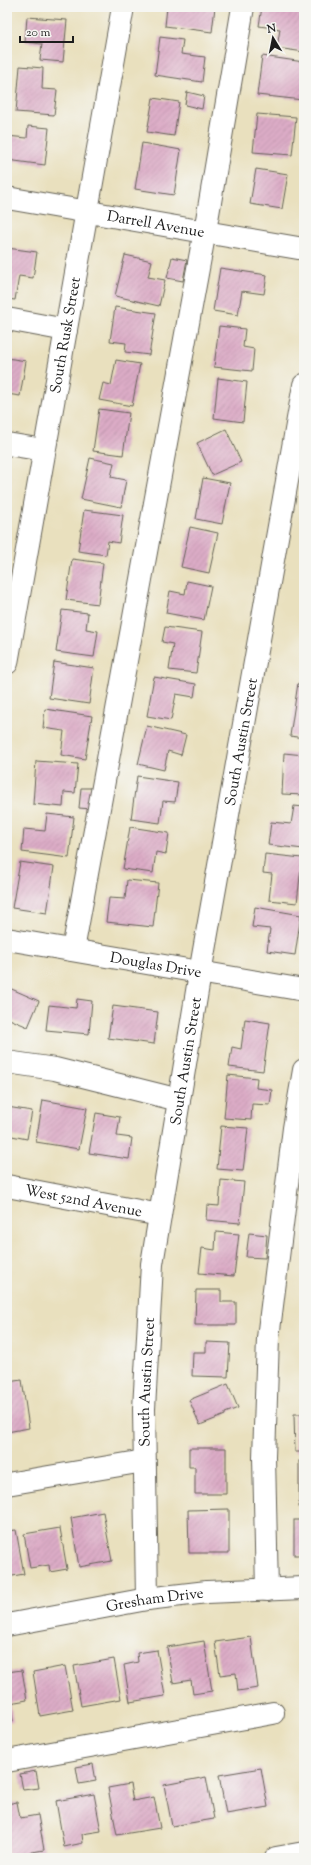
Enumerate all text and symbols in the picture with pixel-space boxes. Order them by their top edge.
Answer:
scale bar [20,18,73,44]
north arrow [253,18,293,58]
text: N [265,20,277,38]
text: 20 m [26,24,51,42]
street label: Darrell Avenue [105,206,206,244]
street label: South Rusk Street [46,275,87,395]
street label: South Austin Street [221,676,264,808]
street label: Douglas Drive [108,948,203,984]
street label: South Austin Street [166,996,208,1127]
street label: West 52nd Avenue [23,1181,144,1223]
street label: South Austin Street [135,1317,161,1447]
street label: Gresham Drive [105,1583,205,1618]

